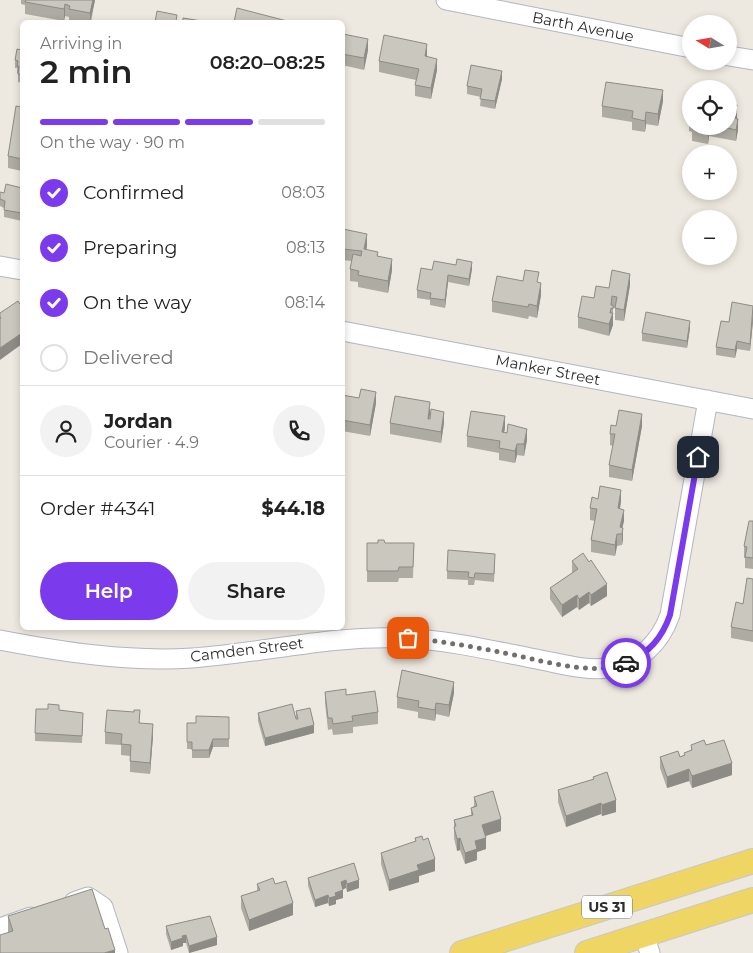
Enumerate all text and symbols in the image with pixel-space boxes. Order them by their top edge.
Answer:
street label: Barth Avenue [531,7,636,46]
north arrow [682,15,738,70]
map controls [682,15,737,265]
text: Arriving in [40,34,122,53]
text: 08:20–08:25 [210,51,325,74]
text: 2 min [40,52,132,91]
button: locate [682,80,737,135]
text: On the way · 90 m [40,133,185,152]
button: + [682,145,737,200]
icon: check [40,179,68,207]
text: Confirmed [83,181,184,204]
text: 08:03 [281,183,325,202]
button: − [682,210,737,265]
icon: check [40,234,68,262]
text: Preparing [83,236,178,259]
text: 08:13 [286,238,325,257]
icon: check [40,289,68,317]
text: On the way [83,291,191,314]
text: 08:14 [284,293,325,312]
text: Delivered [83,346,174,369]
street label: Manker Street [494,350,602,389]
button: person [40,405,92,457]
button: phone [273,405,325,457]
text: Jordan [104,410,173,433]
text: Courier · 4.9 [104,433,199,452]
pin [677,436,719,478]
icon: home [684,443,712,471]
text: Order #4341 [40,497,155,520]
text: $44.18 [261,497,325,520]
button: Help [40,562,178,620]
button: Share [188,562,325,620]
pin [387,617,429,659]
icon: bag [394,624,422,652]
street label: Camden Street [189,633,305,666]
courier [601,638,651,688]
icon: car [612,649,640,677]
road number: US 31 [582,896,632,919]

